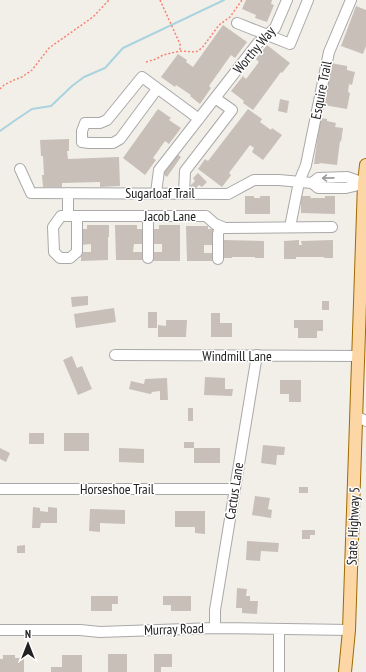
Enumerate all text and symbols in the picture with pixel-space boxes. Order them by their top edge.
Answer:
street label: Worthy Way [229,22,280,77]
street label: Esquire Trail [307,59,336,121]
one-way arrow [322,174,335,182]
street label: Sugarloaf Trail [125,184,195,202]
street label: Jacob Lane [143,207,196,225]
street label: Windmill Lane [202,347,272,365]
street label: Cactus Lane [221,461,247,521]
street label: Horseshoe Trail [80,480,155,498]
street label: State Highway 5 [343,486,363,566]
street label: Murray Road [144,619,204,639]
north arrow [8,624,48,664]
text: N [25,627,31,641]

